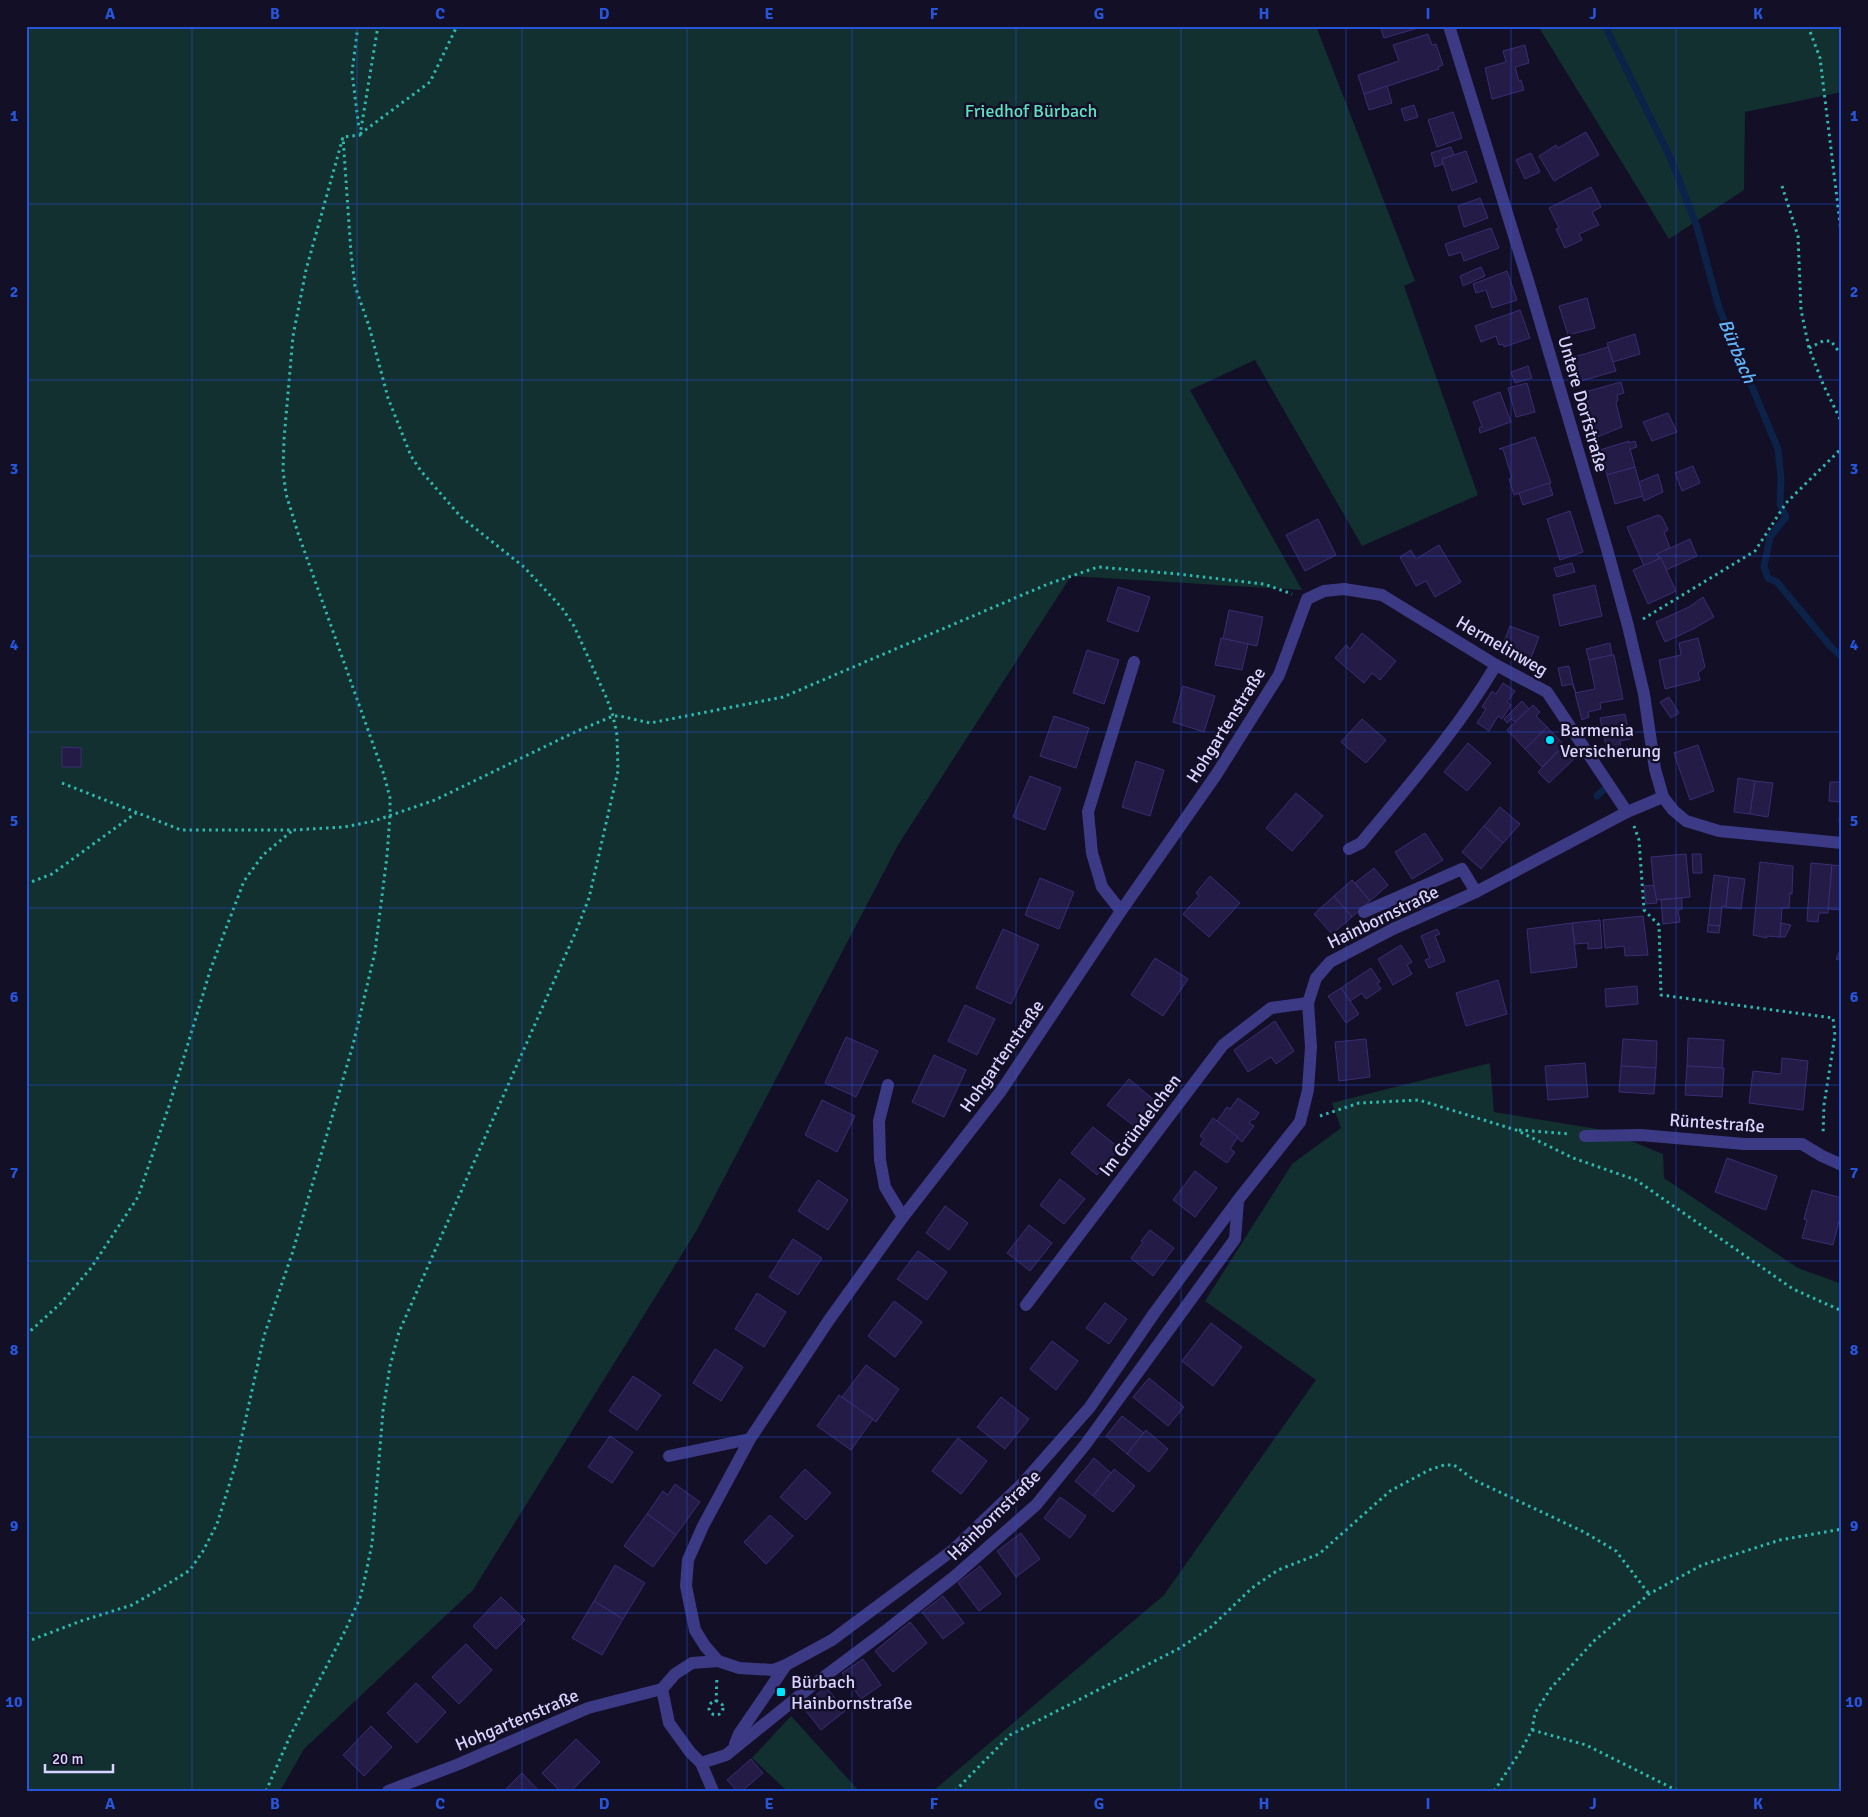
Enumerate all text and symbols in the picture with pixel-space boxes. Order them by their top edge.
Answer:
text: A [105,4,116,24]
text: B [270,4,280,24]
text: C [435,4,445,24]
text: D [599,4,610,24]
text: E [764,4,774,24]
text: F [930,4,939,24]
text: G [1094,4,1104,24]
text: H [1259,4,1269,24]
text: I [1425,4,1431,24]
text: J [1589,4,1597,24]
text: K [1753,4,1763,24]
park label: Friedhof Bürbach [965,100,1097,122]
text: 1 [10,106,19,126]
text: 1 [1850,106,1859,126]
text: 2 [10,282,18,302]
text: 2 [1850,282,1858,302]
water label: Bürbach [1713,315,1762,387]
street label: Untere Dorfstraße [1553,333,1613,475]
text: 3 [10,459,18,479]
text: 3 [1850,459,1858,479]
street label: Hermelinweg [1452,611,1552,681]
text: 4 [10,635,19,655]
text: 4 [1850,635,1859,655]
street label: Hohgartenstraße [1182,663,1270,787]
place label: Barmenia Versicherung [1560,719,1661,762]
marker: Barmenia Versicherung [1544,734,1556,746]
text: 5 [10,811,18,831]
text: 5 [1850,811,1858,831]
street label: Hainbornstraße [1324,881,1442,953]
text: 6 [10,987,19,1007]
text: 6 [1850,987,1859,1007]
street label: Hohgartenstraße [955,996,1049,1116]
street label: Im Gründelchen [1094,1070,1186,1180]
street label: Rüntestraße [1669,1109,1765,1137]
text: 7 [10,1163,19,1183]
text: 7 [1850,1163,1859,1183]
text: 8 [10,1340,19,1360]
text: 8 [1850,1340,1859,1360]
street label: Hainbornstraße [943,1465,1045,1565]
text: 9 [10,1516,19,1536]
text: 9 [1850,1516,1859,1536]
place label: Bürbach Hainbornstraße [791,1671,912,1714]
street label: Hohgartenstraße [452,1684,582,1756]
marker: Bürbach Hainbornstraße [775,1686,787,1698]
text: 10 [5,1692,23,1712]
text: 10 [1845,1692,1863,1712]
scale bar [45,1742,112,1774]
text: 20 m [52,1750,83,1768]
text: A [105,1794,116,1814]
text: B [270,1794,280,1814]
text: C [435,1794,445,1814]
text: D [599,1794,610,1814]
text: E [764,1794,774,1814]
text: F [930,1794,939,1814]
text: G [1094,1794,1104,1814]
text: H [1259,1794,1269,1814]
text: I [1425,1794,1431,1814]
text: J [1589,1794,1597,1814]
text: K [1753,1794,1763,1814]

